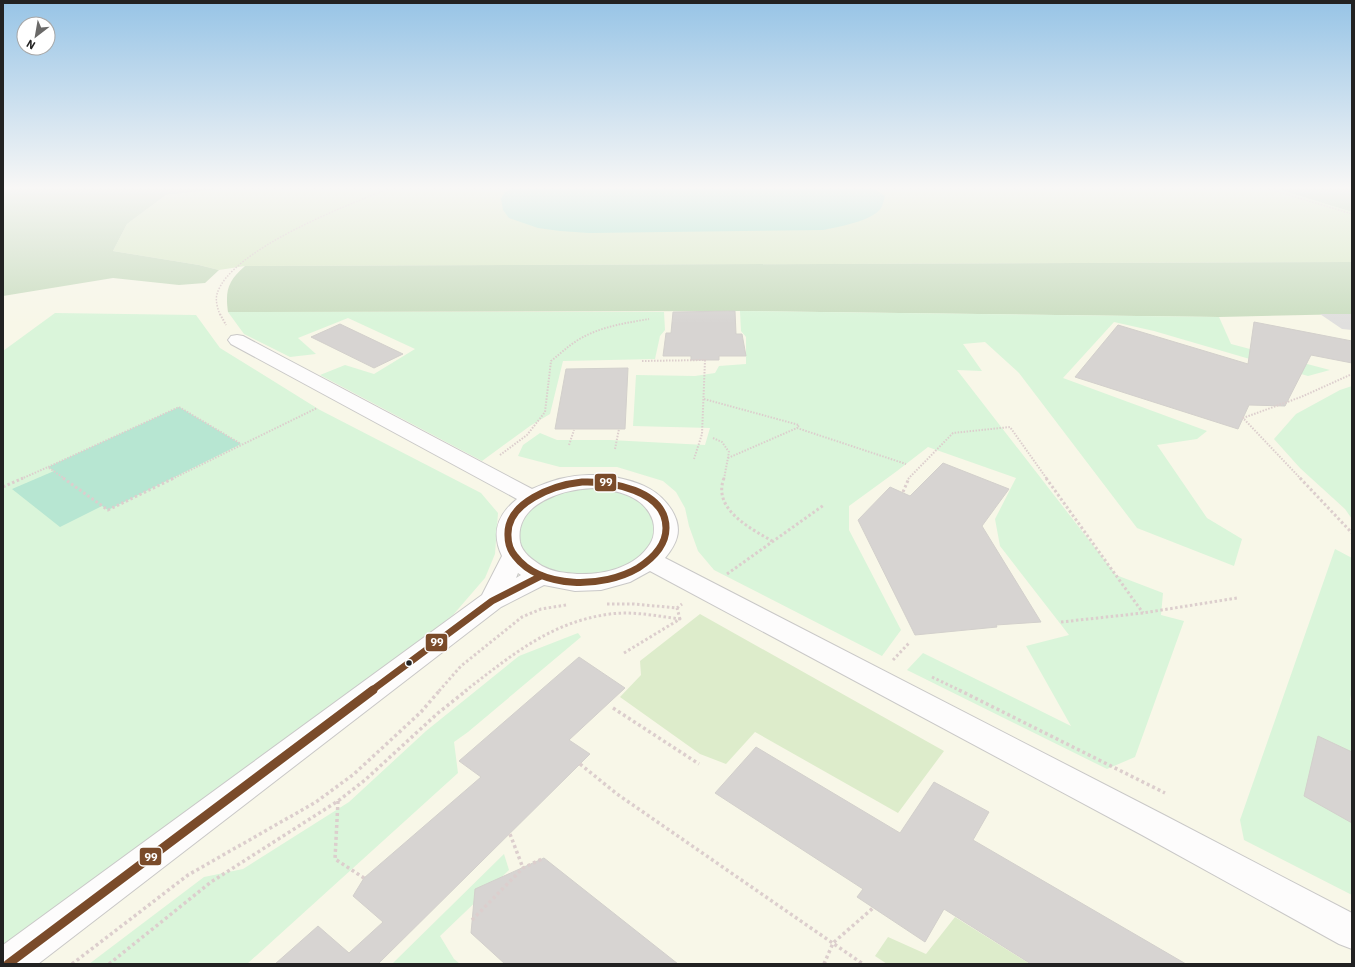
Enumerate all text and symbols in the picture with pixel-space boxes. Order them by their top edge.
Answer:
north arrow [16,16,56,56]
text: N [24,37,38,53]
line badge: 99 [594,473,617,492]
text: 99 [599,475,613,489]
line badge: 99 [425,633,448,652]
text: 99 [430,635,444,649]
unlabelled marker [404,658,414,668]
line badge: 99 [139,847,162,866]
text: 99 [144,850,158,864]

